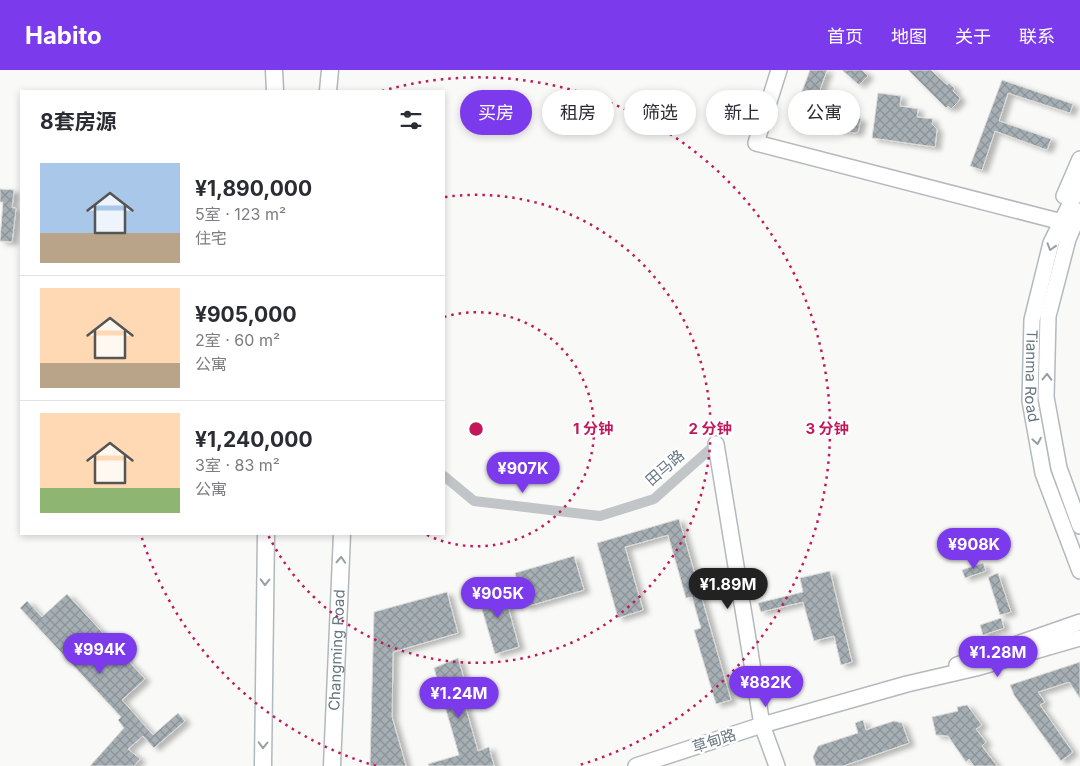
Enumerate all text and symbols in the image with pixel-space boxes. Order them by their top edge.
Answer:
text: Habito [25,21,102,50]
text: 首页 [827,26,863,47]
text: 地图 [891,26,927,47]
text: 关于 [955,26,991,47]
text: 联系 [1019,26,1055,47]
chip: 买房 [460,90,532,135]
chip: 租房 [542,90,614,135]
chip: 筛选 [624,90,696,135]
chip: 新上 [706,90,778,135]
chip: 公寓 [788,90,860,135]
icon: filters [397,106,425,134]
text: 8套房源 [40,109,117,134]
text: ¥1,890,000 [195,176,312,201]
icon: home [80,183,140,243]
text: 5室 · 123 m² [195,204,286,224]
text: 住宅 [195,228,227,248]
one-way arrow [1047,242,1057,251]
text: ¥905,000 [195,302,297,327]
icon: home [80,308,140,368]
street label: Tianma Road [1021,329,1044,424]
text: 2室 · 60 m² [195,330,280,350]
text: 公寓 [195,354,227,374]
one-way arrow [1042,373,1052,380]
text: 1 分钟 [573,419,613,438]
text: 2 分钟 [688,419,732,438]
text: 3 分钟 [805,419,849,438]
centre of rings [467,420,485,438]
text: ¥1,240,000 [195,427,313,452]
icon: home [80,433,140,493]
one-way arrow [1032,437,1042,446]
street label: 田马路 [641,446,688,490]
pin: ¥907K [488,452,558,494]
text: 3室 · 83 m² [195,455,280,475]
text: ¥907K [498,458,548,478]
text: 公寓 [195,479,227,499]
pin: ¥908K [939,528,1009,570]
text: ¥908K [948,534,1000,554]
one-way arrow [335,556,346,564]
pin: ¥1.89M [687,568,769,610]
text: ¥1.89M [700,574,756,594]
pin: ¥905K [463,576,533,619]
one-way arrow [260,579,270,587]
text: ¥905K [472,583,524,603]
street label: Changming Road [324,589,349,711]
pin: ¥994K [65,632,135,675]
pin: ¥1.28M [957,636,1039,678]
text: ¥994K [74,639,126,659]
text: ¥1.28M [970,642,1026,662]
pin: ¥882K [731,666,801,708]
text: ¥882K [740,672,792,692]
pin: ¥1.24M [418,676,500,719]
text: ¥1.24M [431,683,487,703]
street label: 草甸路 [690,725,738,757]
one-way arrow [258,741,269,749]

